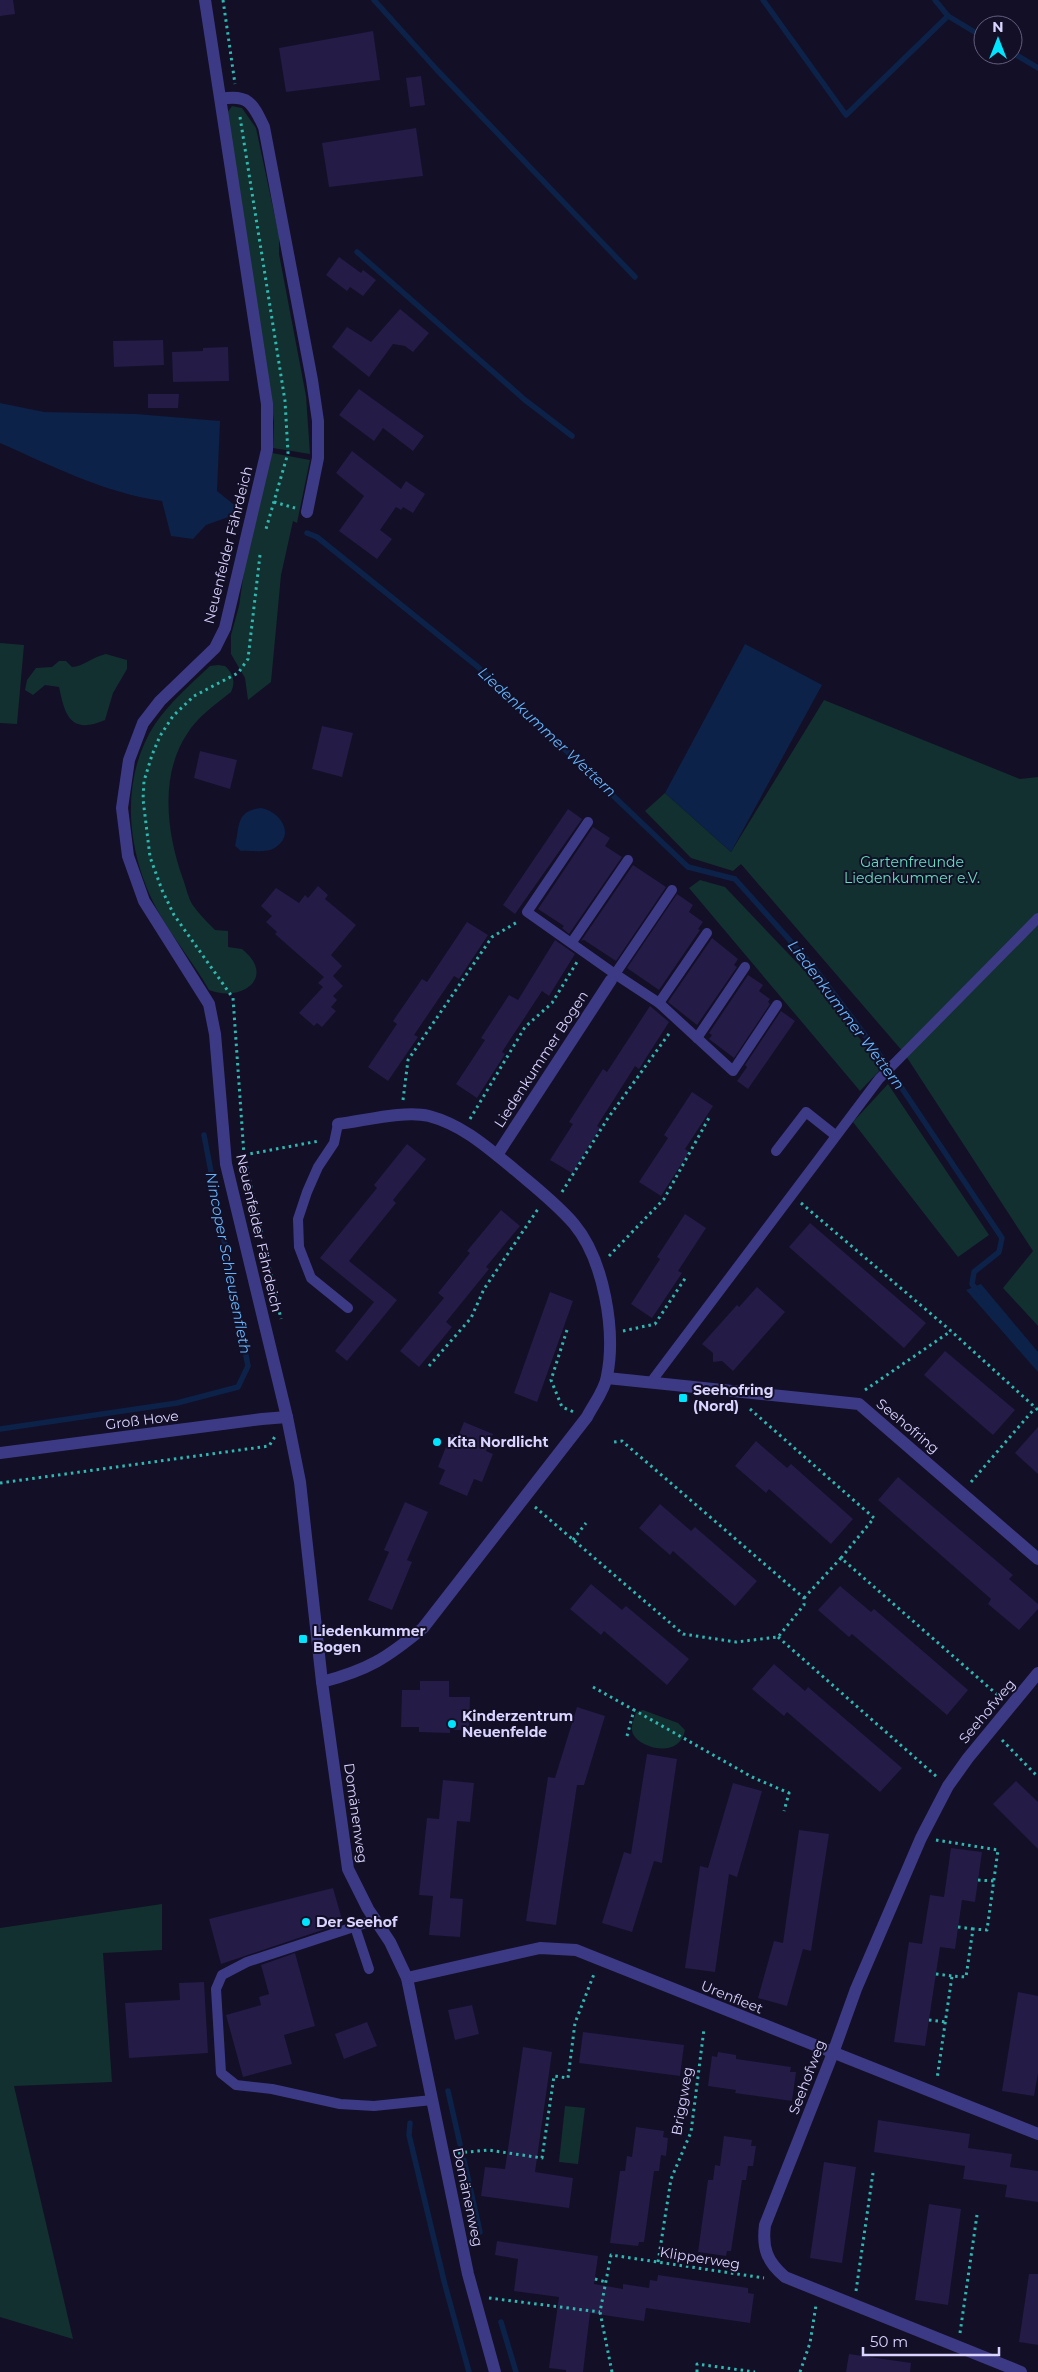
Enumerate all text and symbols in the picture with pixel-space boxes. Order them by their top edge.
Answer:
north arrow [973,15,1023,65]
text: N [992,18,1004,36]
street label: Neuenfelder Fährdeich [200,464,256,626]
water label: Liedenkummer Wettern [474,662,621,801]
park label: Gartenfreunde Liedenkummer e.V. [844,853,980,887]
water label: Liedenkummer Wettern [784,936,909,1093]
street label: Liedenkummer Bogen [490,987,592,1131]
street label: Neuenfelder Fährdeich [232,1152,286,1314]
water label: Nincoper Schleusenfleth [202,1170,255,1356]
place label: Seehofring (Nord) [693,1381,774,1415]
marker: Seehofring (Nord) [677,1392,689,1404]
street label: Seehofring [873,1394,943,1458]
street label: Groß Hove [104,1407,180,1433]
place label: Kita Nordlicht [447,1433,549,1451]
marker: Kita Nordlicht [431,1436,443,1448]
place label: Liedenkummer Bogen [313,1622,426,1656]
marker: Liedenkummer Bogen [297,1633,309,1645]
street label: Seehofweg [955,1675,1019,1747]
place label: Kinderzentrum Neuenfelde [462,1707,573,1741]
marker: Kinderzentrum Neuenfelde [446,1718,458,1730]
street label: Domänenweg [340,1762,372,1864]
place label: Der Seehof [316,1913,398,1931]
marker: Der Seehof [300,1916,312,1928]
street label: Urenfleet [698,1976,766,2018]
street label: Seehofweg [784,2037,830,2117]
street label: Briggweg [667,2065,697,2137]
street label: Domänenweg [449,2146,487,2248]
street label: Klipperweg [659,2243,741,2273]
scale bar [863,2324,999,2356]
text: 50 m [870,2332,908,2351]

